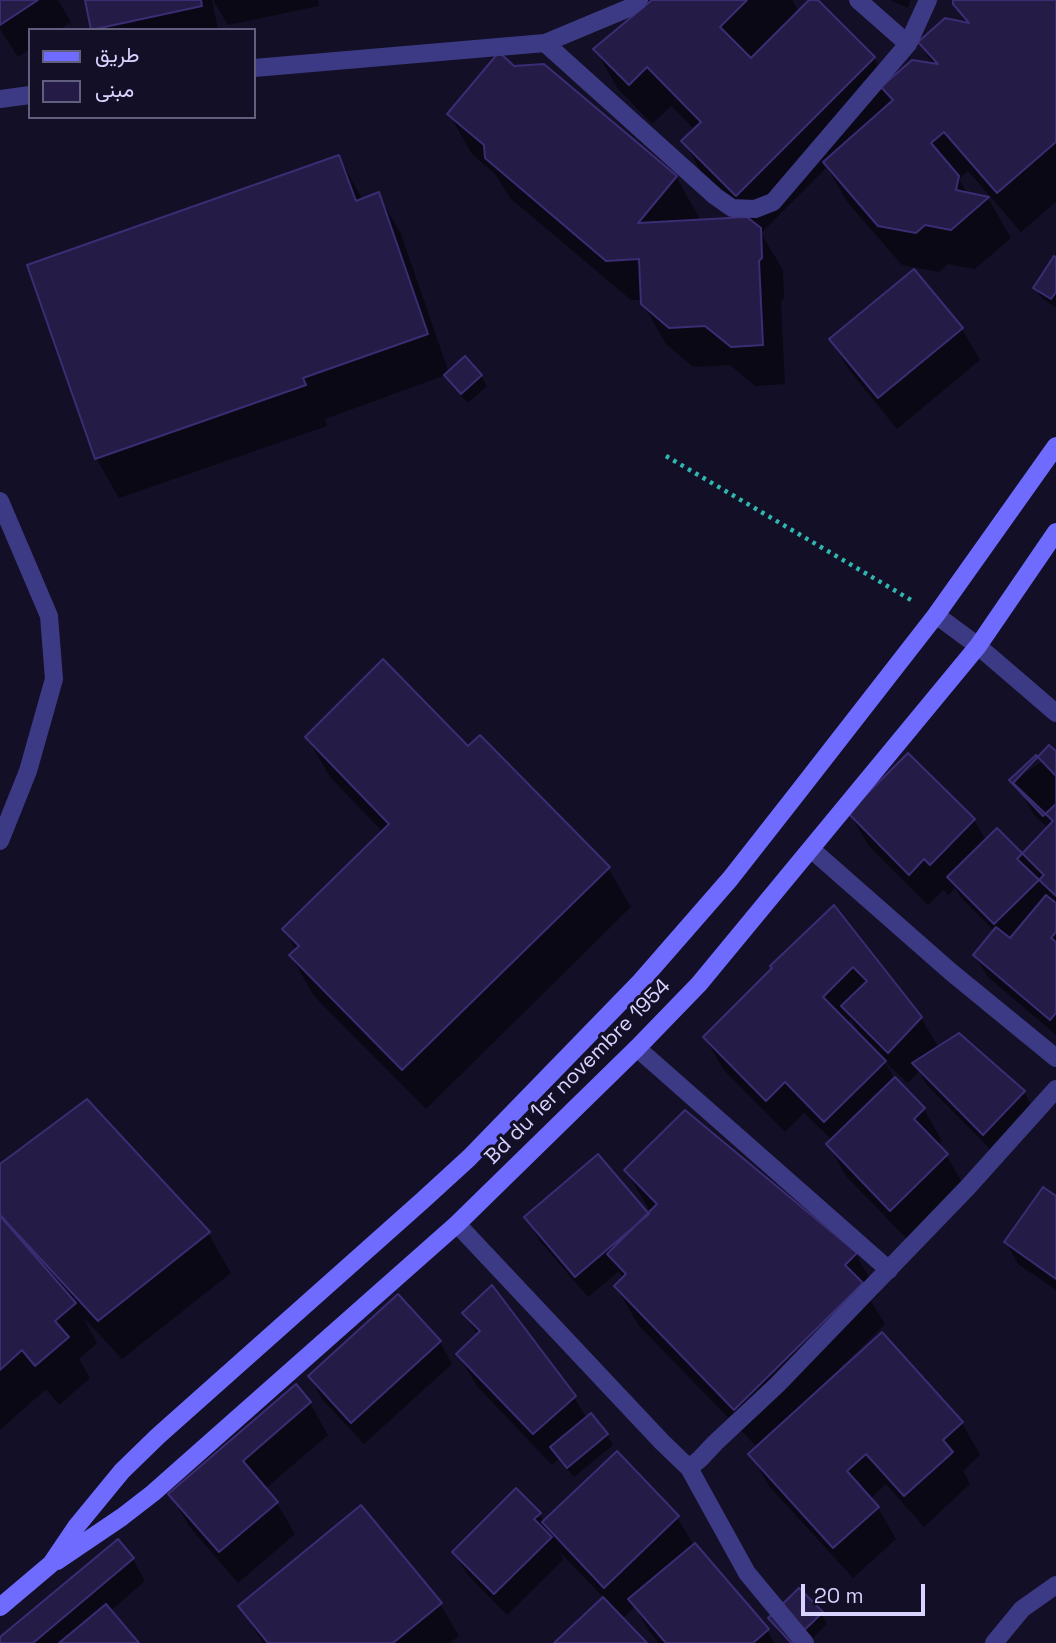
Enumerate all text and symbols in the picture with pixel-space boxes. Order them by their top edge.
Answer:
legend [28,28,256,119]
text: طريق [95,41,140,68]
text: مبنى [95,76,134,103]
street label: Bd du 1er novembre 1954 [480,974,676,1170]
scale bar [804,1570,928,1614]
text: 20 m [814,1582,864,1609]

